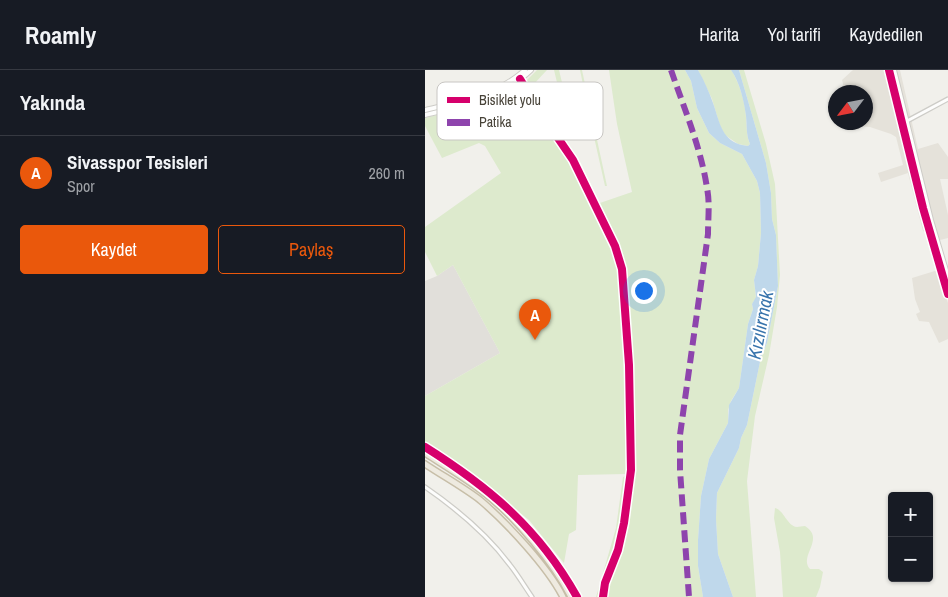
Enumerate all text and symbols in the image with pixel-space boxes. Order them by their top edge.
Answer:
text: Roamly [25,19,96,51]
text: Harita [699,22,739,47]
text: Yol tarifi [767,22,821,47]
text: Kaydedilen [849,22,923,47]
legend [437,82,603,140]
north arrow [828,85,873,130]
text: Yakında [20,88,85,117]
text: Bisiklet yolu [479,91,541,109]
text: Patika [479,113,512,131]
text: Sivasspor Tesisleri [67,149,208,175]
text: A [31,162,41,184]
text: 260 m [369,162,405,184]
text: Spor [67,175,95,197]
button: Kaydet [20,225,208,274]
button: Paylaş [218,225,405,274]
your location [631,278,657,304]
water label: Kızılırmak [741,287,780,361]
pin: A [519,299,551,340]
map controls [888,492,933,582]
button: + [888,492,933,537]
button: − [888,537,933,582]

